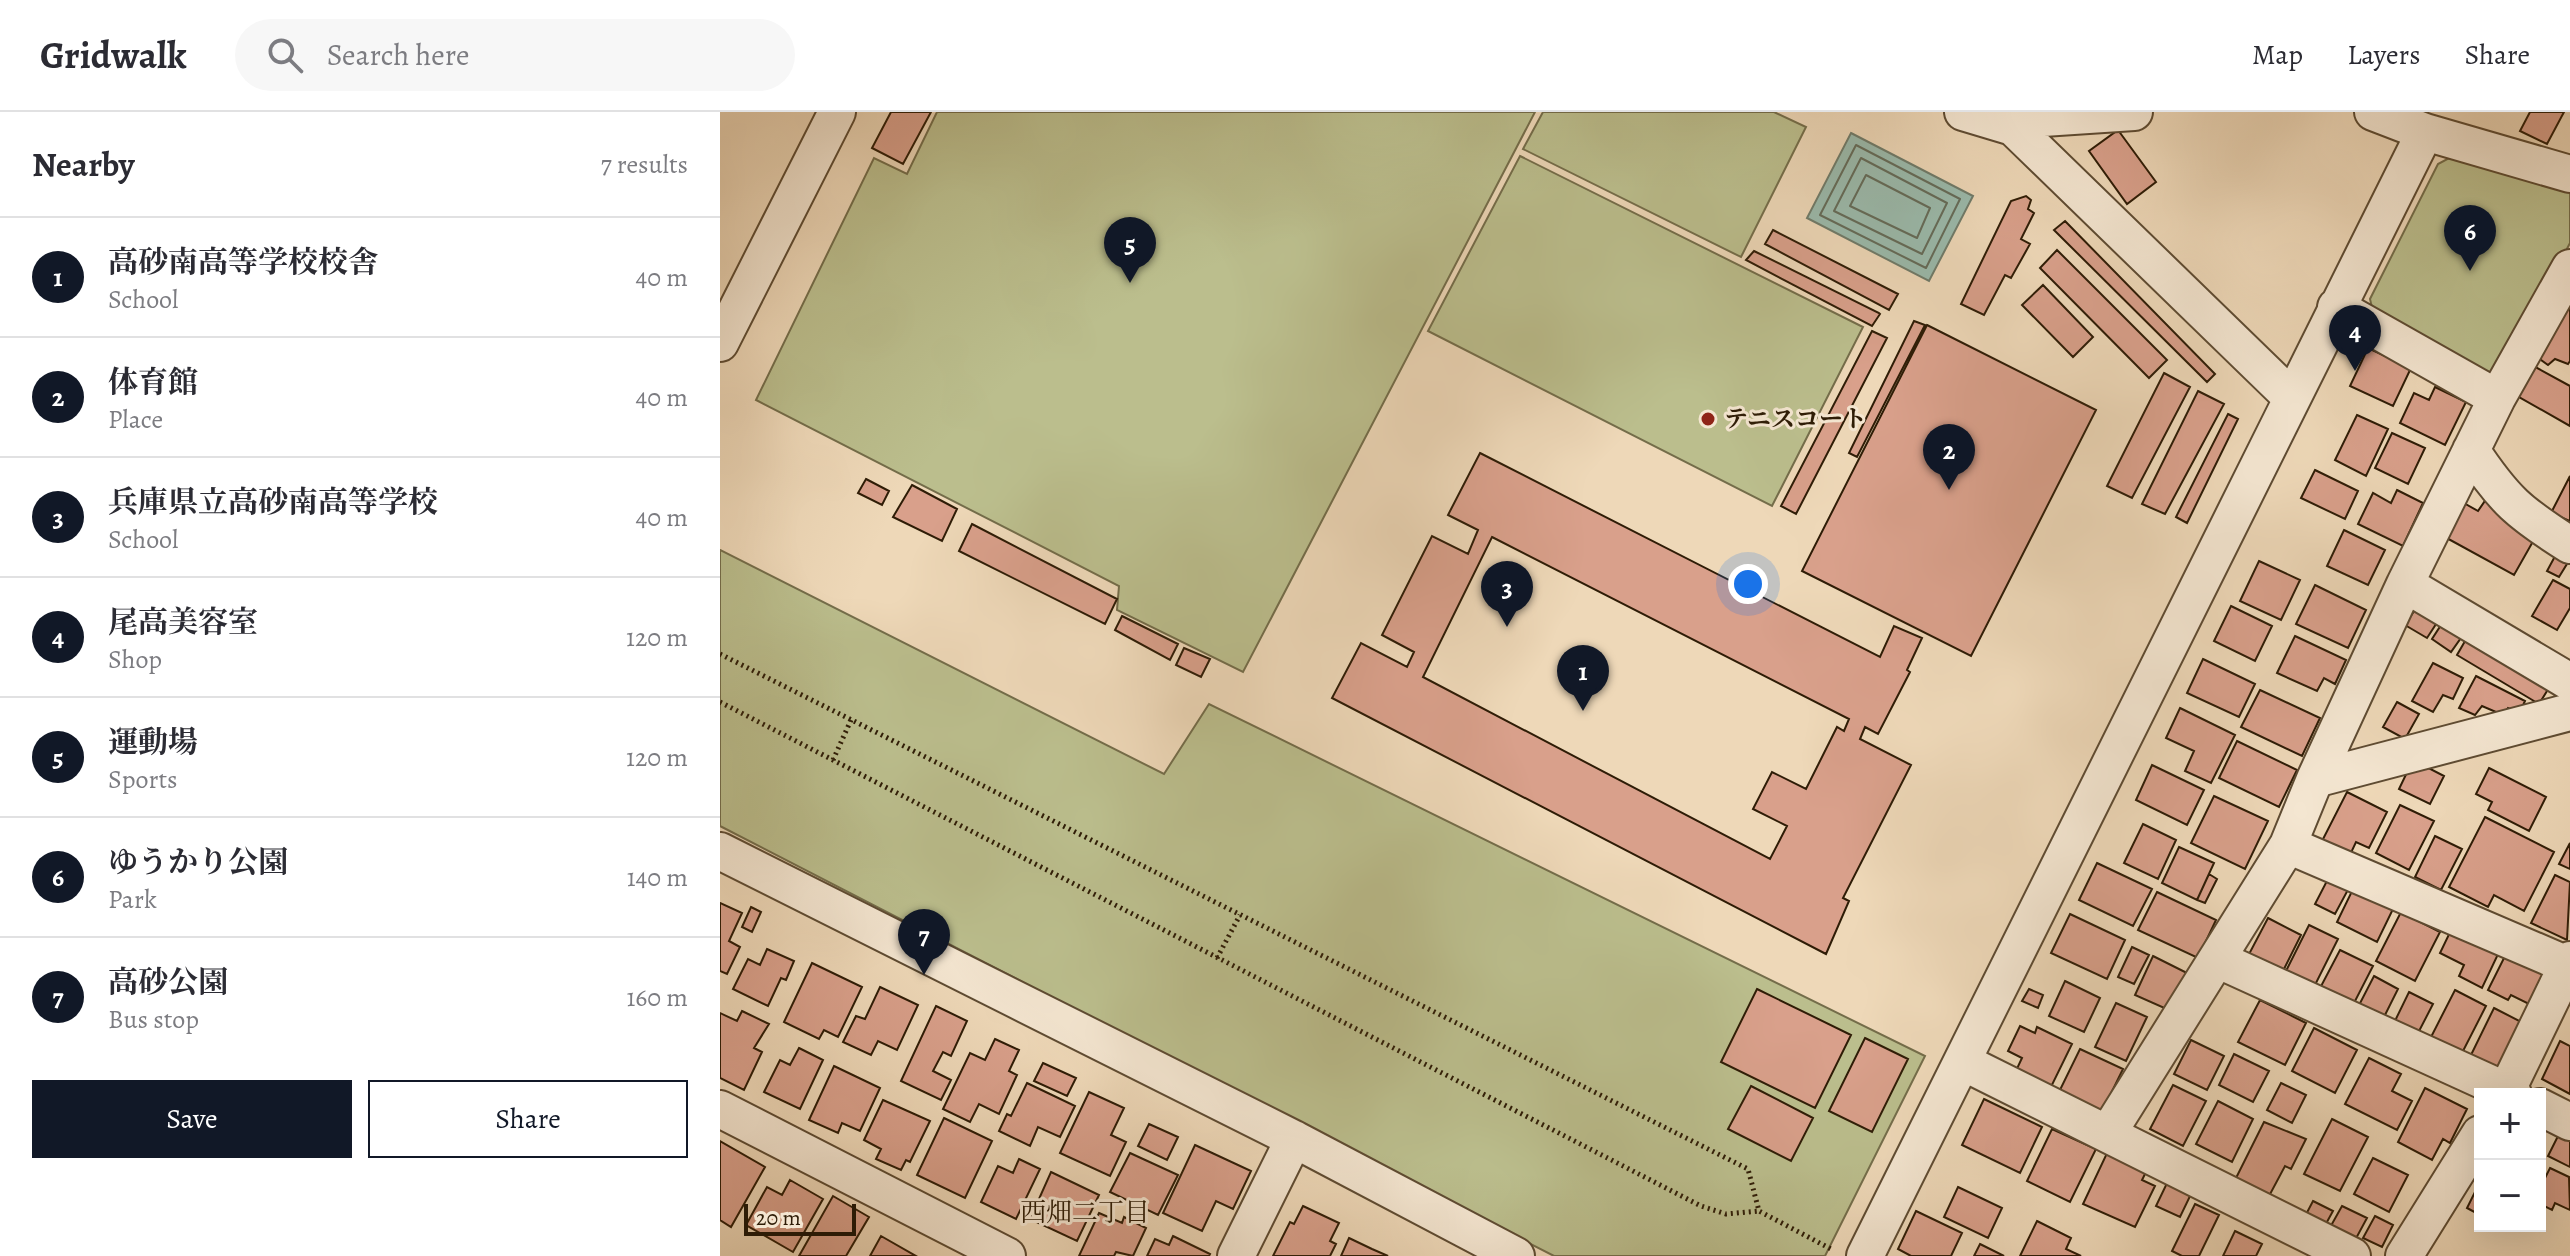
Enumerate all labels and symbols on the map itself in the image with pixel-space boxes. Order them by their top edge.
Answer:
pin: 6 [2444,205,2496,271]
pin: 5 [1104,217,1156,283]
pin: 4 [2329,305,2381,371]
place label: テニスコート [1724,403,1867,435]
marker: テニスコート [1699,410,1717,428]
pin: 2 [1923,424,1975,490]
pin: 3 [1481,561,1533,627]
your location [1728,564,1768,604]
pin: 1 [1557,645,1609,711]
pin: 7 [898,909,950,975]
district label: 西畑二丁目 [1020,1195,1150,1230]
scale bar [744,1200,856,1236]

